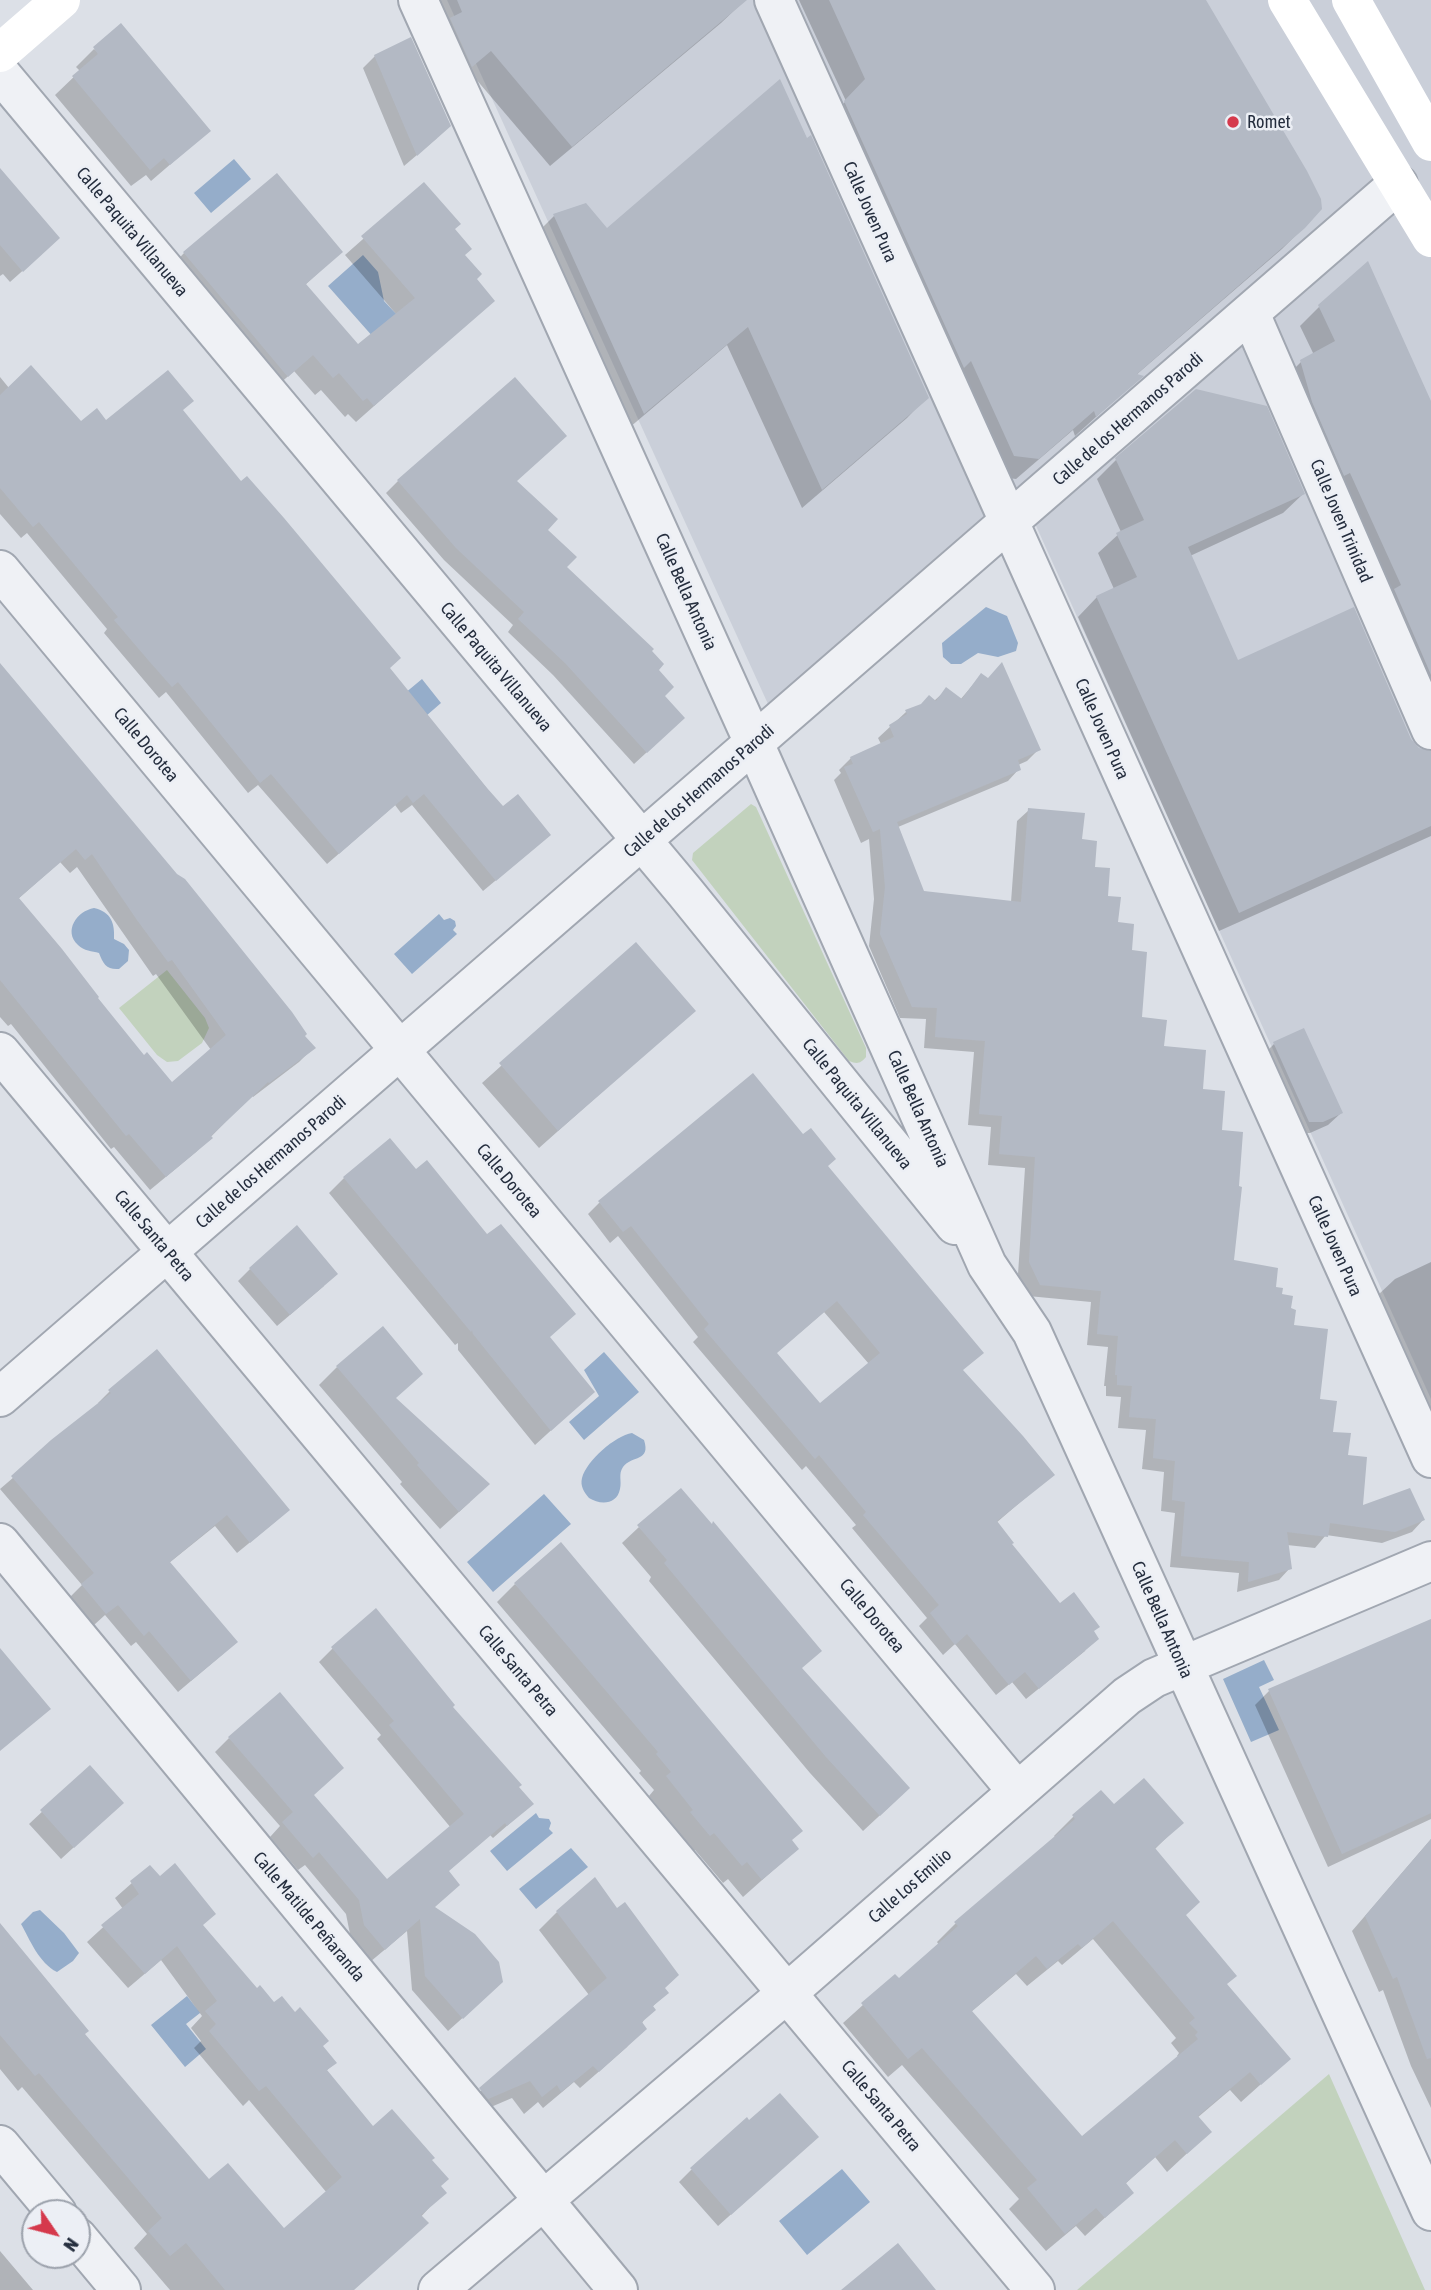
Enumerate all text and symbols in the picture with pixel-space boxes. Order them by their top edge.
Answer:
place label: Romet [1247,111,1291,133]
marker: Romet [1225,114,1241,130]
street label: Calle Joven Pura [838,158,902,266]
street label: Calle Paquita Villanueva [71,163,193,301]
street label: Calle de los Hermanos Parodi [1048,348,1208,490]
street label: Calle Joven Trinidad [1305,456,1377,586]
street label: Calle Bella Antonia [651,530,721,654]
street label: Calle Paquita Villanueva [435,598,557,736]
street label: Calle Joven Pura [1070,675,1134,783]
street label: Calle Dorotea [109,703,183,787]
street label: Calle de los Hermanos Parodi [619,720,779,862]
street label: Calle Paquita Villanueva [797,1034,917,1174]
street label: Calle Bella Antonia [883,1047,953,1171]
street label: Calle de los Hermanos Parodi [191,1091,351,1233]
street label: Calle Dorotea [472,1139,546,1223]
street label: Calle Santa Petra [110,1186,198,1286]
street label: Calle Joven Pura [1303,1192,1367,1300]
street label: Calle Bella Antonia [1127,1558,1197,1682]
street label: Calle Dorotea [835,1574,909,1658]
street label: Calle Santa Petra [474,1621,562,1721]
street label: Calle Los Emilio [864,1844,956,1928]
street label: Calle Matilde Peñaranda [248,1848,370,1986]
street label: Calle Santa Petra [837,2056,925,2156]
north arrow [21,2199,91,2269]
text: N [59,2234,84,2256]

